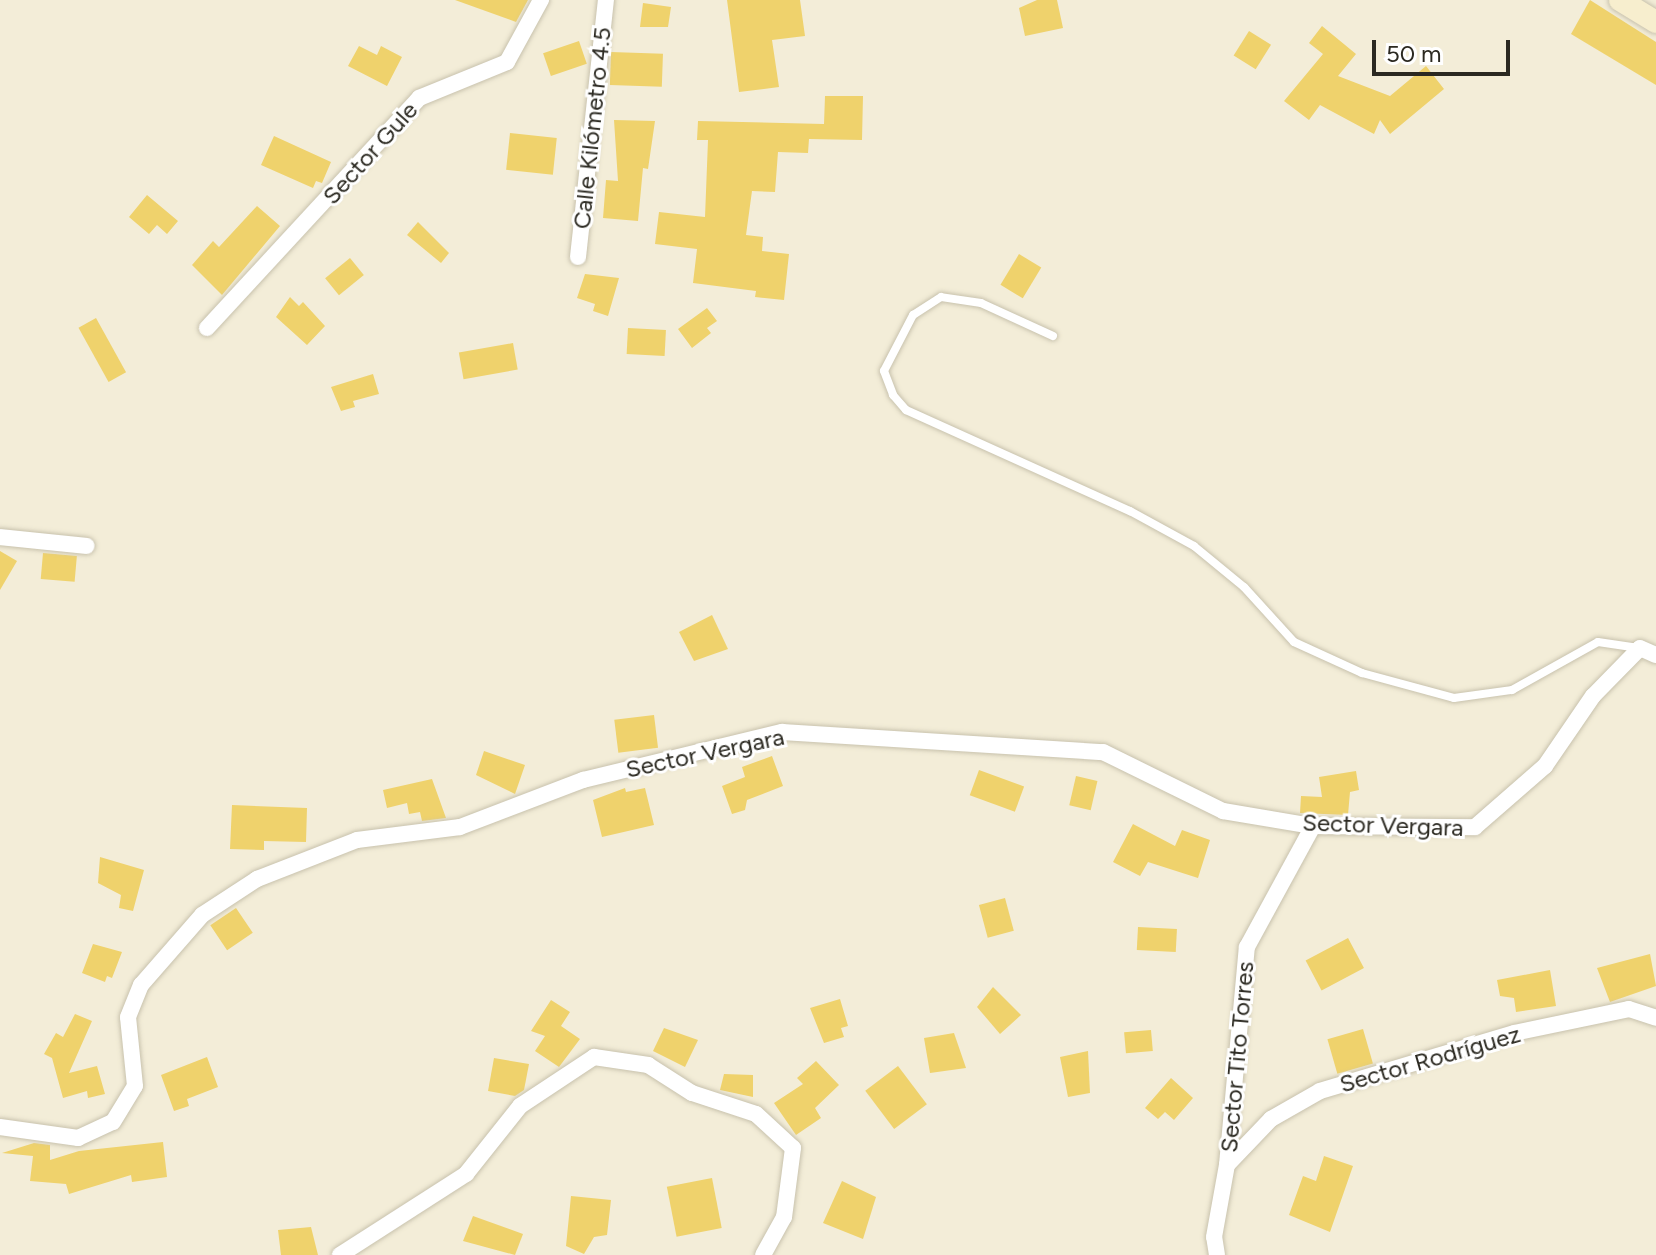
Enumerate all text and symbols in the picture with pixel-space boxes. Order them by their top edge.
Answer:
scale bar [1376,24,1514,74]
street label: Calle Kilómetro 4.5 [567,26,617,230]
text: 50 m [1386,39,1442,68]
street label: Sector Gule [317,96,423,210]
street label: Sector Vergara [623,722,787,784]
street label: Sector Vergara [1302,808,1464,842]
street label: Sector Tito Torres [1214,960,1260,1154]
street label: Sector Rodríguez [1336,1019,1524,1099]

